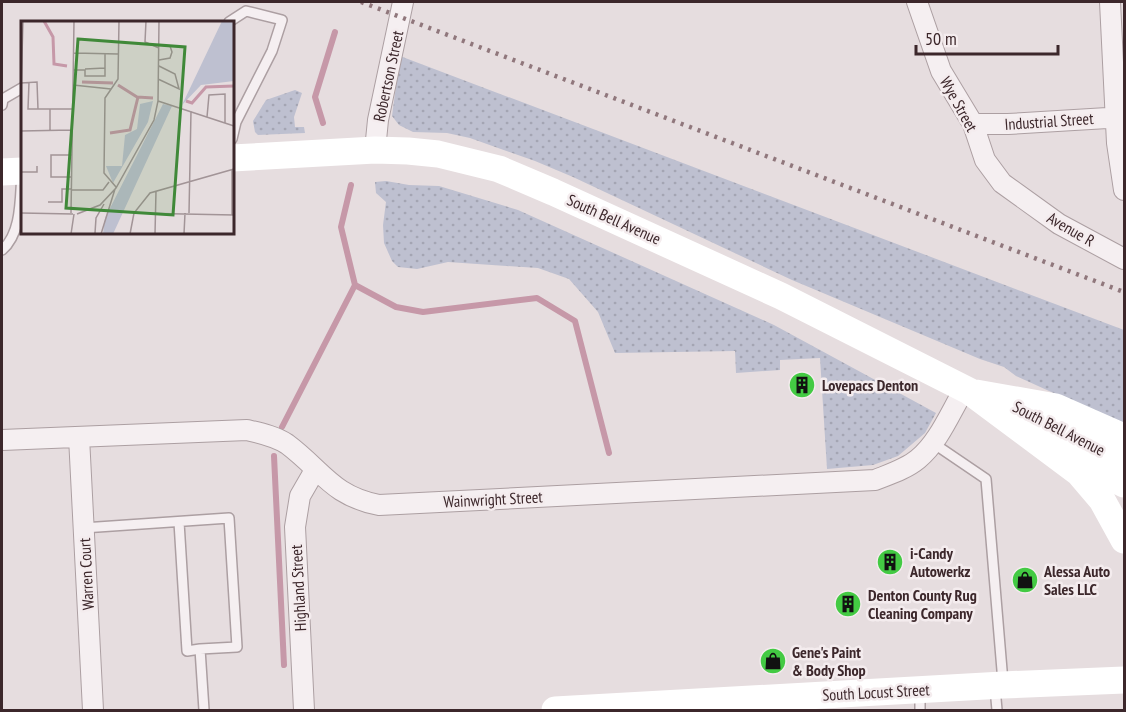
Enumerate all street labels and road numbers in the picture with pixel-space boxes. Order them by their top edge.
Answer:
street label: Robertson Street [369,28,408,123]
street label: Wye Street [936,73,983,135]
street label: Industrial Street [1004,108,1095,134]
street label: South Bell Avenue [564,189,664,249]
street label: Avenue R [1044,207,1099,251]
street label: South Bell Avenue [1010,396,1108,460]
street label: Wainwright Street [443,486,544,512]
street label: Warren Court [74,537,98,611]
street label: Highland Street [286,544,310,632]
street label: South Locust Street [822,679,931,705]

